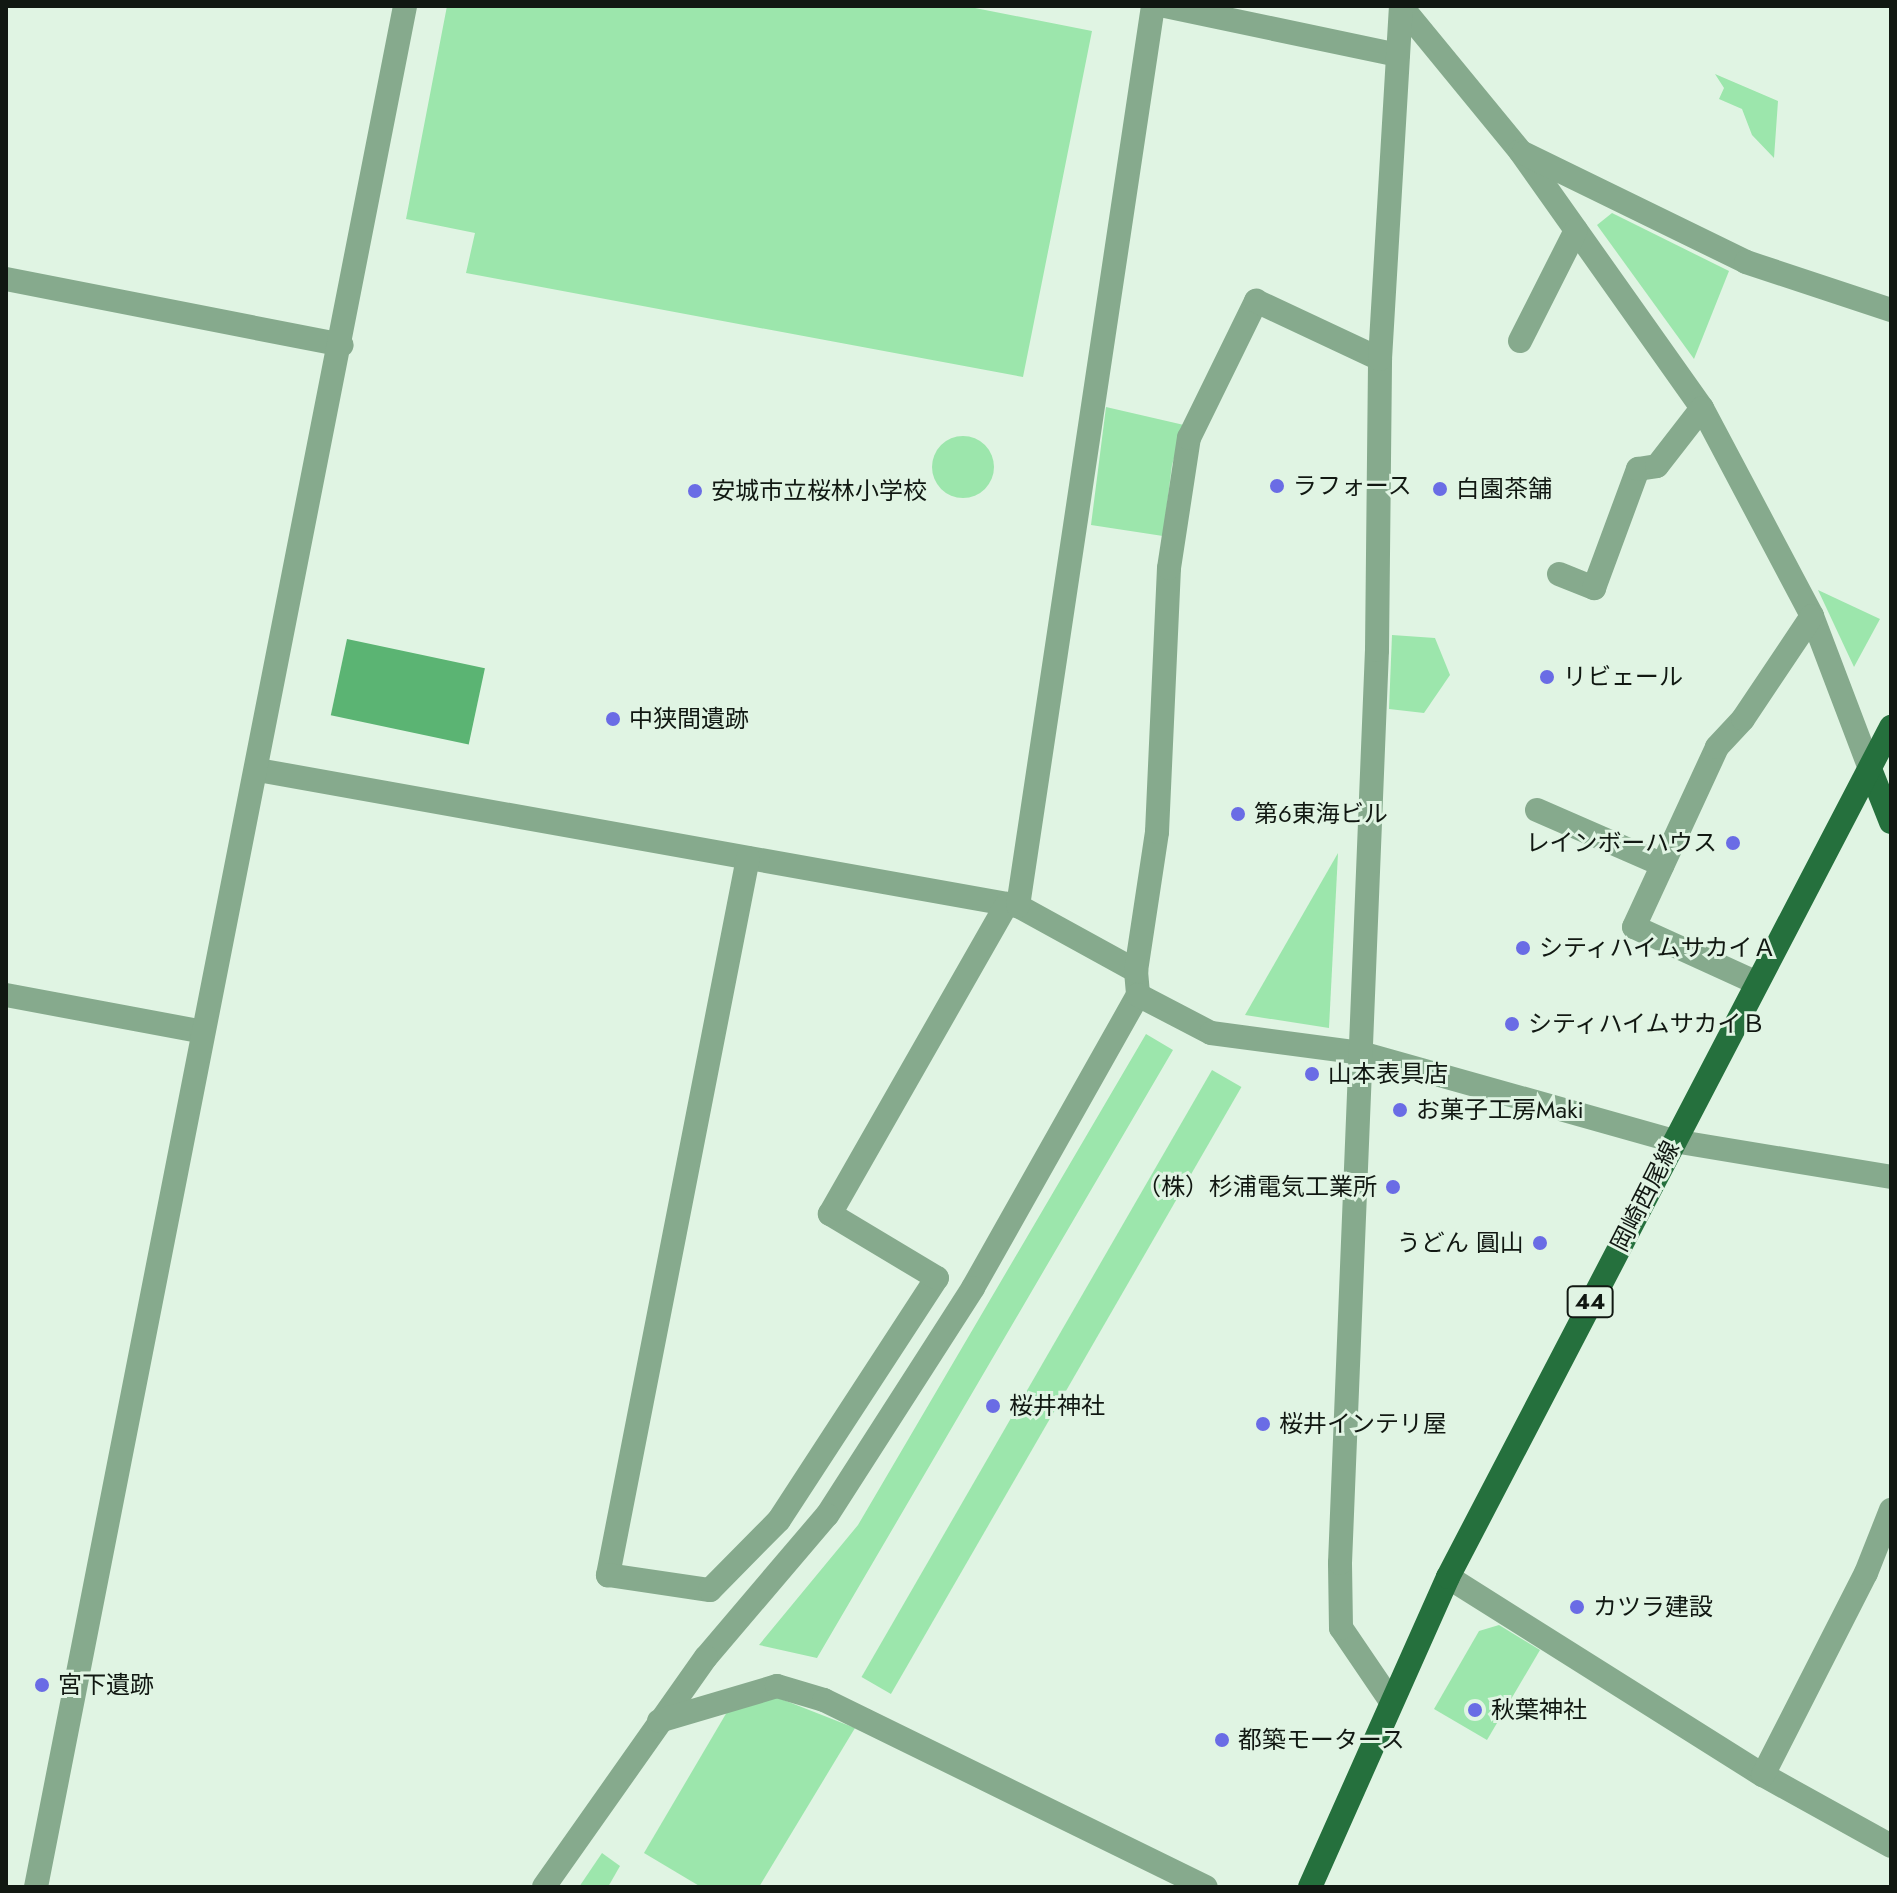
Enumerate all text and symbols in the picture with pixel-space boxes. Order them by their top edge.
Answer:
place label: ラフォース [1293,472,1413,500]
place label: 白園茶舗 [1456,475,1552,503]
place label: 安城市立桜林小学校 [711,477,927,505]
marker: ラフォース [1268,477,1286,495]
marker: 白園茶舗 [1431,480,1449,498]
marker: 安城市立桜林小学校 [686,482,704,500]
place label: リビェール [1563,663,1683,691]
marker: リビェール [1538,668,1556,686]
place label: 中狭間遺跡 [629,705,749,733]
marker: 中狭間遺跡 [604,710,622,728]
place label: 第6東海ビル [1254,800,1388,828]
marker: 第6東海ビル [1229,805,1247,823]
place label: レインボーハウス [1525,829,1717,857]
marker: レインボーハウス [1724,834,1742,852]
place label: シティハイムサカイＡ [1539,934,1779,962]
marker: シティハイムサカイＡ [1514,939,1532,957]
place label: シティハイムサカイＢ [1528,1010,1768,1038]
marker: シティハイムサカイＢ [1503,1015,1521,1033]
place label: 山本表具店 [1328,1060,1448,1088]
marker: 山本表具店 [1303,1065,1321,1083]
place label: お菓子工房Maki [1416,1096,1584,1124]
marker: お菓子工房Maki [1391,1101,1409,1119]
street label: 岡崎西尾線 [1605,1136,1685,1256]
place label: （株）杉浦電気工業所 [1137,1173,1377,1201]
marker: （株）杉浦電気工業所 [1384,1178,1402,1196]
place label: うどん 圓山 [1397,1229,1524,1257]
marker: うどん 圓山 [1531,1234,1549,1252]
road number: 44 [1566,1284,1614,1320]
place label: 桜井神社 [1009,1392,1105,1420]
marker: 桜井神社 [984,1397,1002,1415]
place label: 桜井インテリ屋 [1279,1410,1447,1438]
marker: 桜井インテリ屋 [1254,1415,1272,1433]
place label: カツラ建設 [1593,1593,1713,1621]
marker: カツラ建設 [1568,1598,1586,1616]
place label: 宮下遺跡 [58,1671,154,1699]
marker: 宮下遺跡 [33,1676,51,1694]
place label: 秋葉神社 [1491,1696,1587,1724]
marker: 秋葉神社 [1466,1701,1484,1719]
place label: 都築モータース [1238,1726,1406,1754]
marker: 都築モータース [1213,1731,1231,1749]

